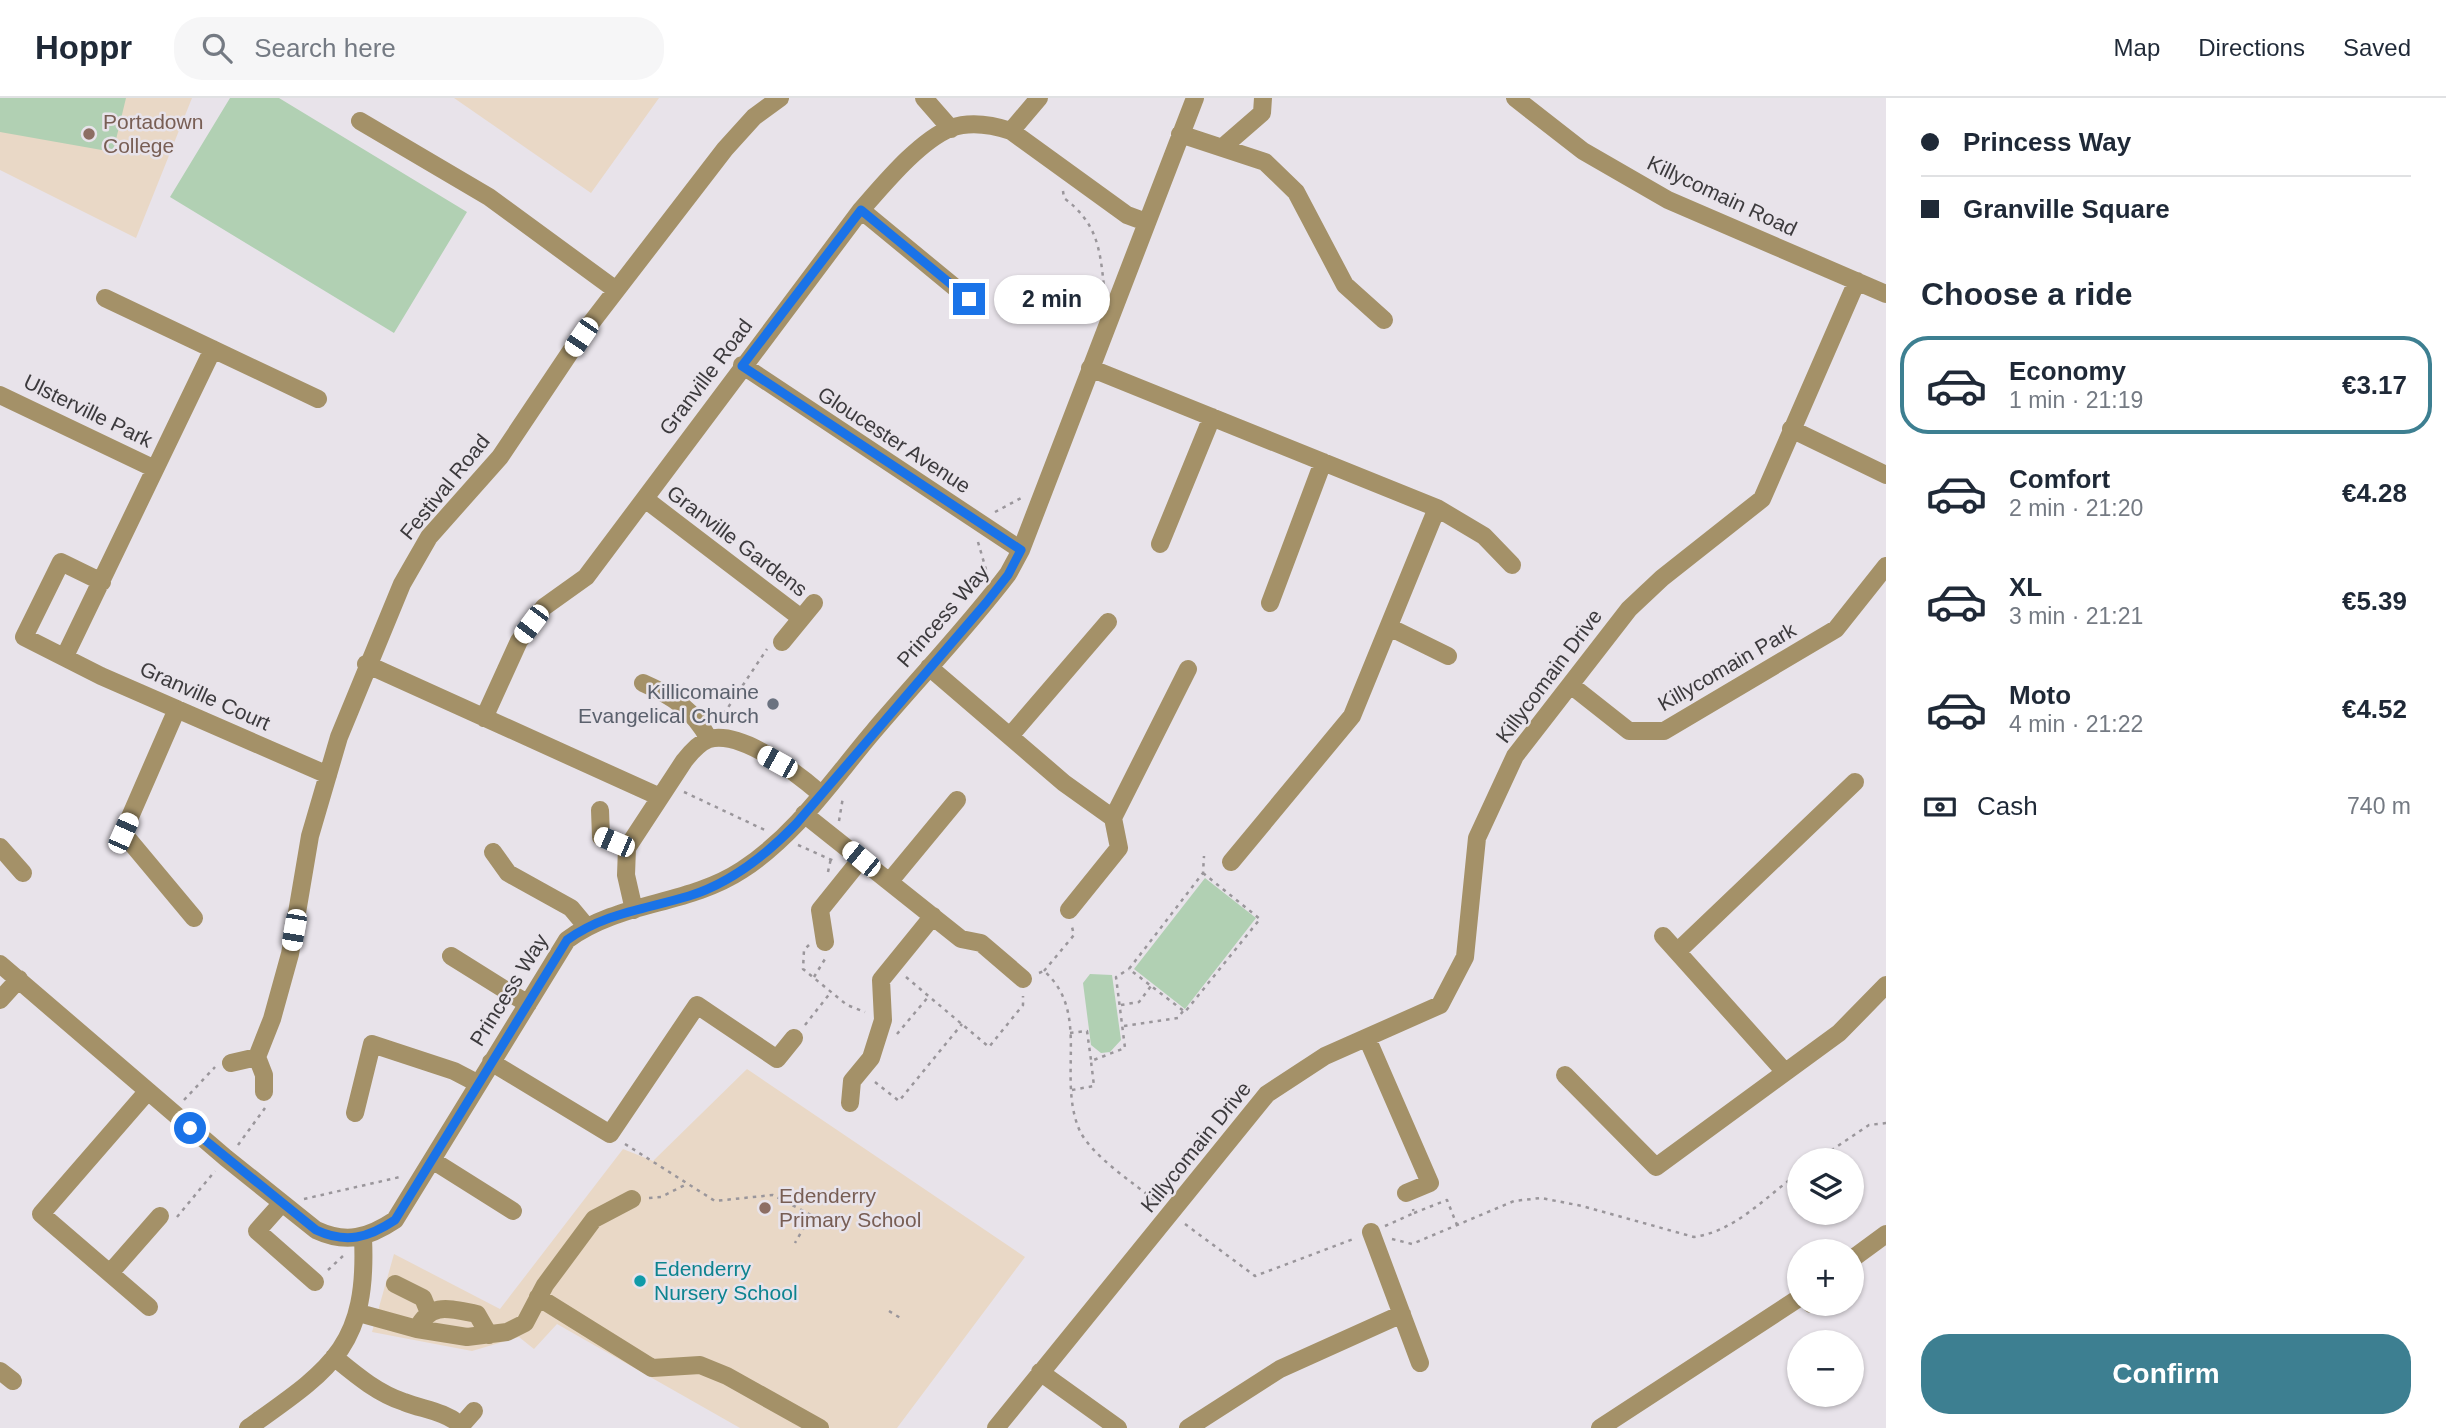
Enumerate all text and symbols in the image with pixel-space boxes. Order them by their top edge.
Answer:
search box [174,17,664,80]
text: Hoppr [35,29,132,66]
icon: search [198,29,236,67]
text: Search here [254,33,396,63]
text: Map [2114,34,2160,61]
text: Directions [2198,34,2305,61]
text: Saved [2343,34,2411,61]
place label: Portadown College [103,110,203,157]
marker: Portadown College [81,126,97,142]
text: Princess Way [1963,127,2131,157]
street label: Killycomain Road [1644,151,1801,240]
text: Granville Square [1963,194,2170,224]
callout: 2 min [993,274,1109,324]
text: Choose a ride [1921,276,2133,312]
route end [953,283,985,315]
text: 2 min [1022,286,1082,312]
car [561,314,602,360]
street label: Granville Road [655,314,757,439]
icon: car [1925,354,1988,417]
text: Economy [2009,356,2126,386]
street label: Ulsterville Park [20,370,157,452]
text: €3.17 [2342,370,2407,400]
street label: Gloucester Avenue [814,382,975,497]
text: 1 min · 21:19 [2009,387,2143,413]
street label: Festival Road [395,430,494,544]
icon: car [1925,462,1988,525]
text: Comfort [2009,464,2110,494]
text: €4.28 [2342,478,2407,508]
street label: Granville Gardens [663,480,812,601]
text: 2 min · 21:20 [2009,495,2143,521]
street label: Princess Way [892,560,993,671]
icon: car [1925,570,1988,633]
text: XL [2009,572,2042,602]
text: €5.39 [2342,586,2407,616]
car [510,601,553,647]
text: 3 min · 21:21 [2009,603,2143,629]
street label: Killycomain Drive [1491,604,1606,747]
street label: Killycomain Park [1654,618,1800,715]
street label: Granville Court [137,657,274,735]
icon: car [1925,678,1988,741]
place label: Killicomaine Evangelical Church [578,680,759,727]
text: Moto [2009,680,2071,710]
text: €4.52 [2342,694,2407,724]
marker: Killicomaine Evangelical Church [765,696,781,712]
text: 4 min · 21:22 [2009,711,2143,737]
car [754,743,801,781]
icon: cash [1921,788,1959,826]
text: Cash [1977,791,2038,821]
text: 740 m [2347,793,2411,819]
car [105,810,142,856]
car [591,824,638,860]
car [839,838,884,880]
car [281,907,308,953]
street label: Princess Way [465,929,552,1050]
street label: Killycomain Drive [1136,1077,1255,1217]
route start [174,1112,206,1144]
map controls [1787,1148,1864,1407]
button: layers [1787,1148,1864,1225]
place label: Edenderry Primary School [779,1184,921,1231]
marker: Edenderry Primary School [757,1200,773,1216]
button: + [1787,1239,1864,1316]
place label: Edenderry Nursery School [654,1257,798,1304]
marker: Edenderry Nursery School [632,1273,648,1289]
button: − [1787,1330,1864,1407]
button: Confirm [1921,1334,2411,1414]

